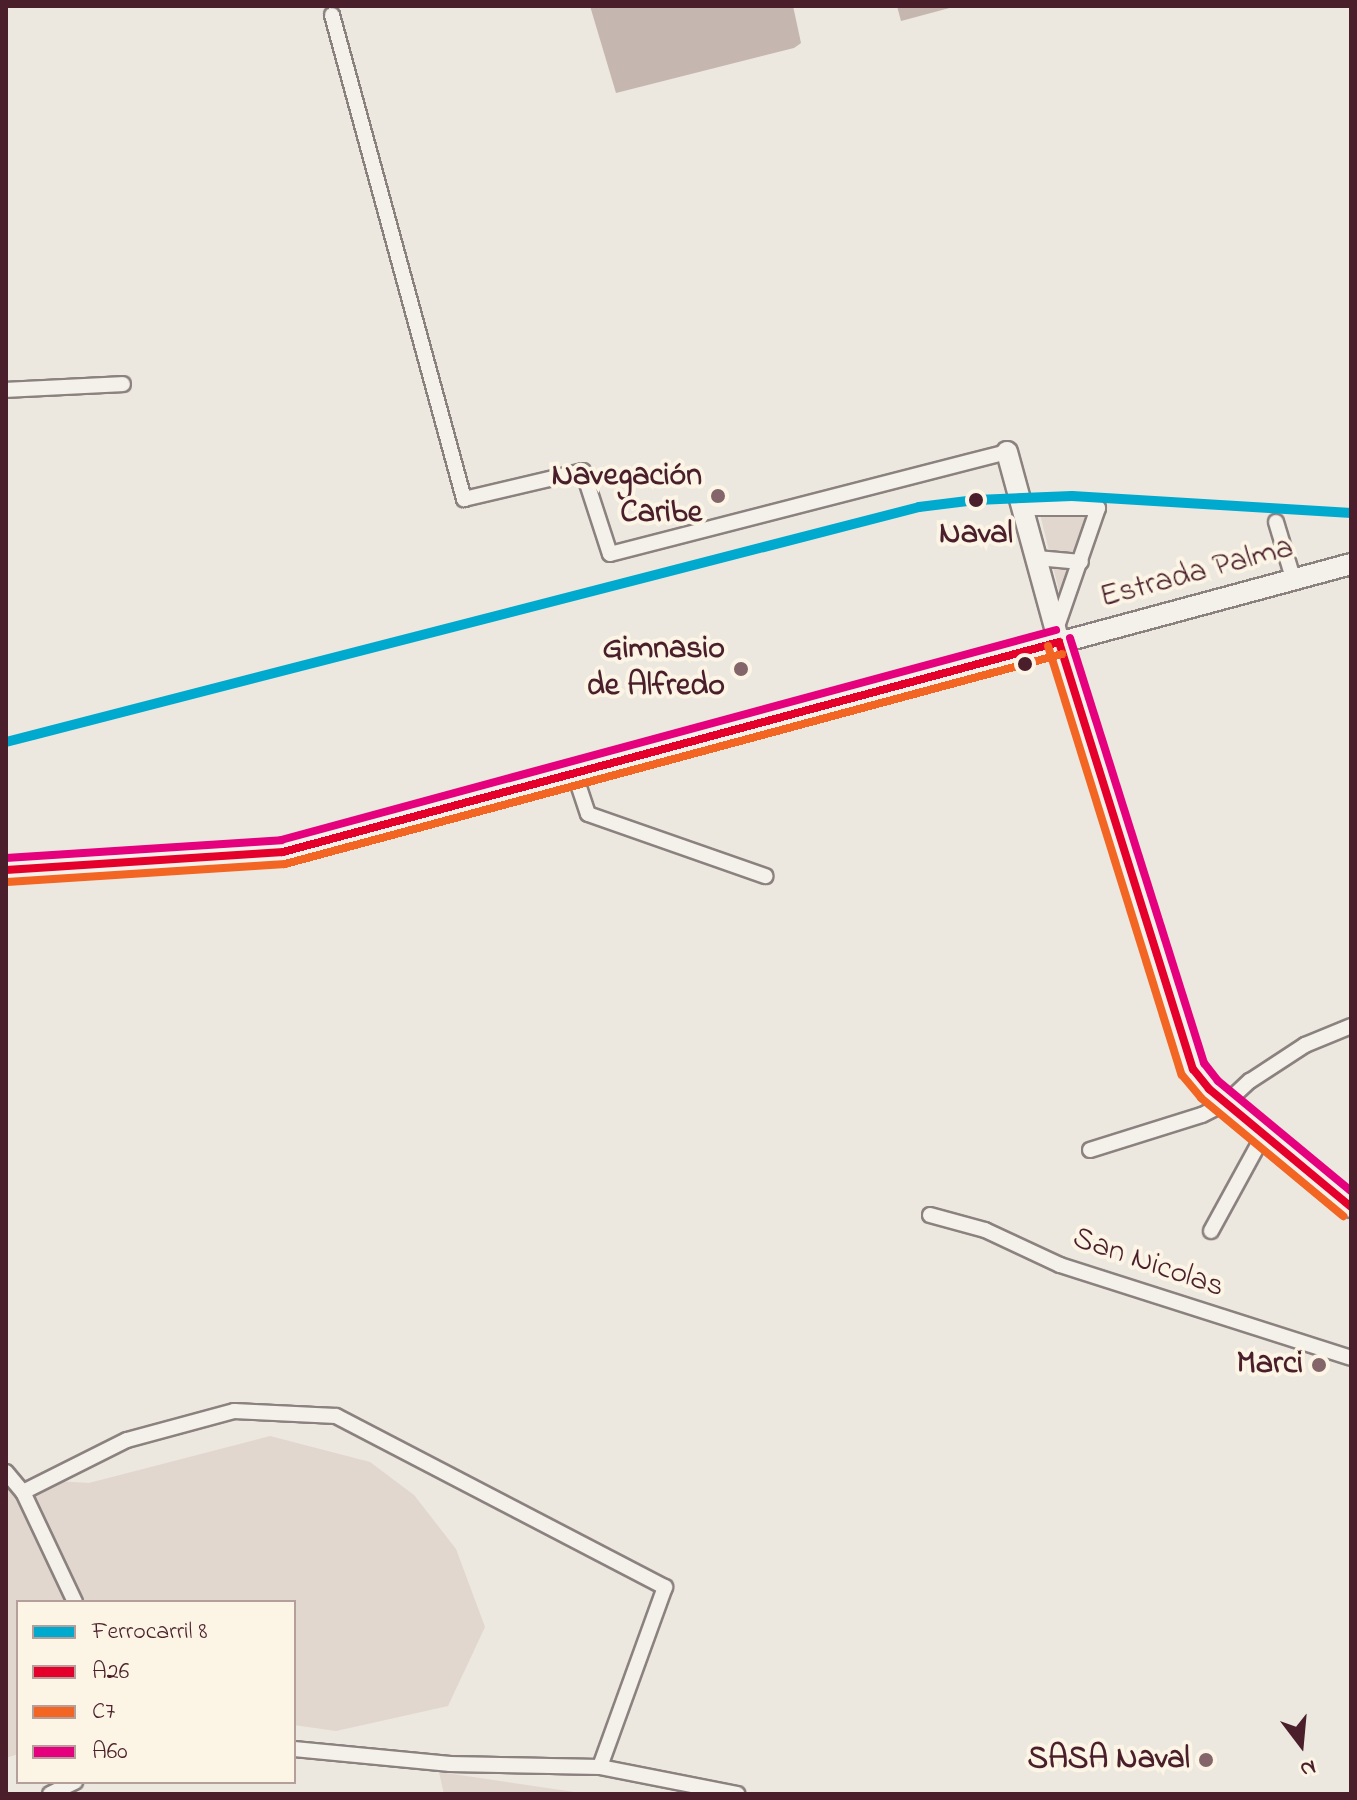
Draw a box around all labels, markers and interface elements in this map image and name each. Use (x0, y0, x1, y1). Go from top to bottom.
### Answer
place label: Navegación Caribe (551, 459, 702, 534)
marker: Navegación Caribe (709, 487, 727, 505)
marker: Naval (964, 488, 988, 512)
place label: Naval (939, 516, 1013, 554)
street label: Estrada Palma (1096, 530, 1298, 618)
place label: Gimnasio de Alfredo (587, 632, 725, 707)
unlabelled marker (1017, 656, 1033, 672)
marker: Gimnasio de Alfredo (732, 660, 750, 678)
street label: San Nicolas (1067, 1220, 1229, 1308)
place label: Marci (1236, 1346, 1303, 1384)
marker: Marci (1310, 1356, 1328, 1374)
legend (16, 1600, 296, 1784)
text: Ferrocarril 8 (92, 1615, 208, 1650)
text: A26 (92, 1655, 129, 1690)
text: C7 (92, 1695, 115, 1730)
north arrow (1261, 1704, 1341, 1784)
text: A60 (92, 1735, 128, 1770)
place label: SASA Naval (1028, 1741, 1190, 1779)
text: N (1296, 1750, 1319, 1784)
marker: SASA Naval (1197, 1751, 1215, 1769)

